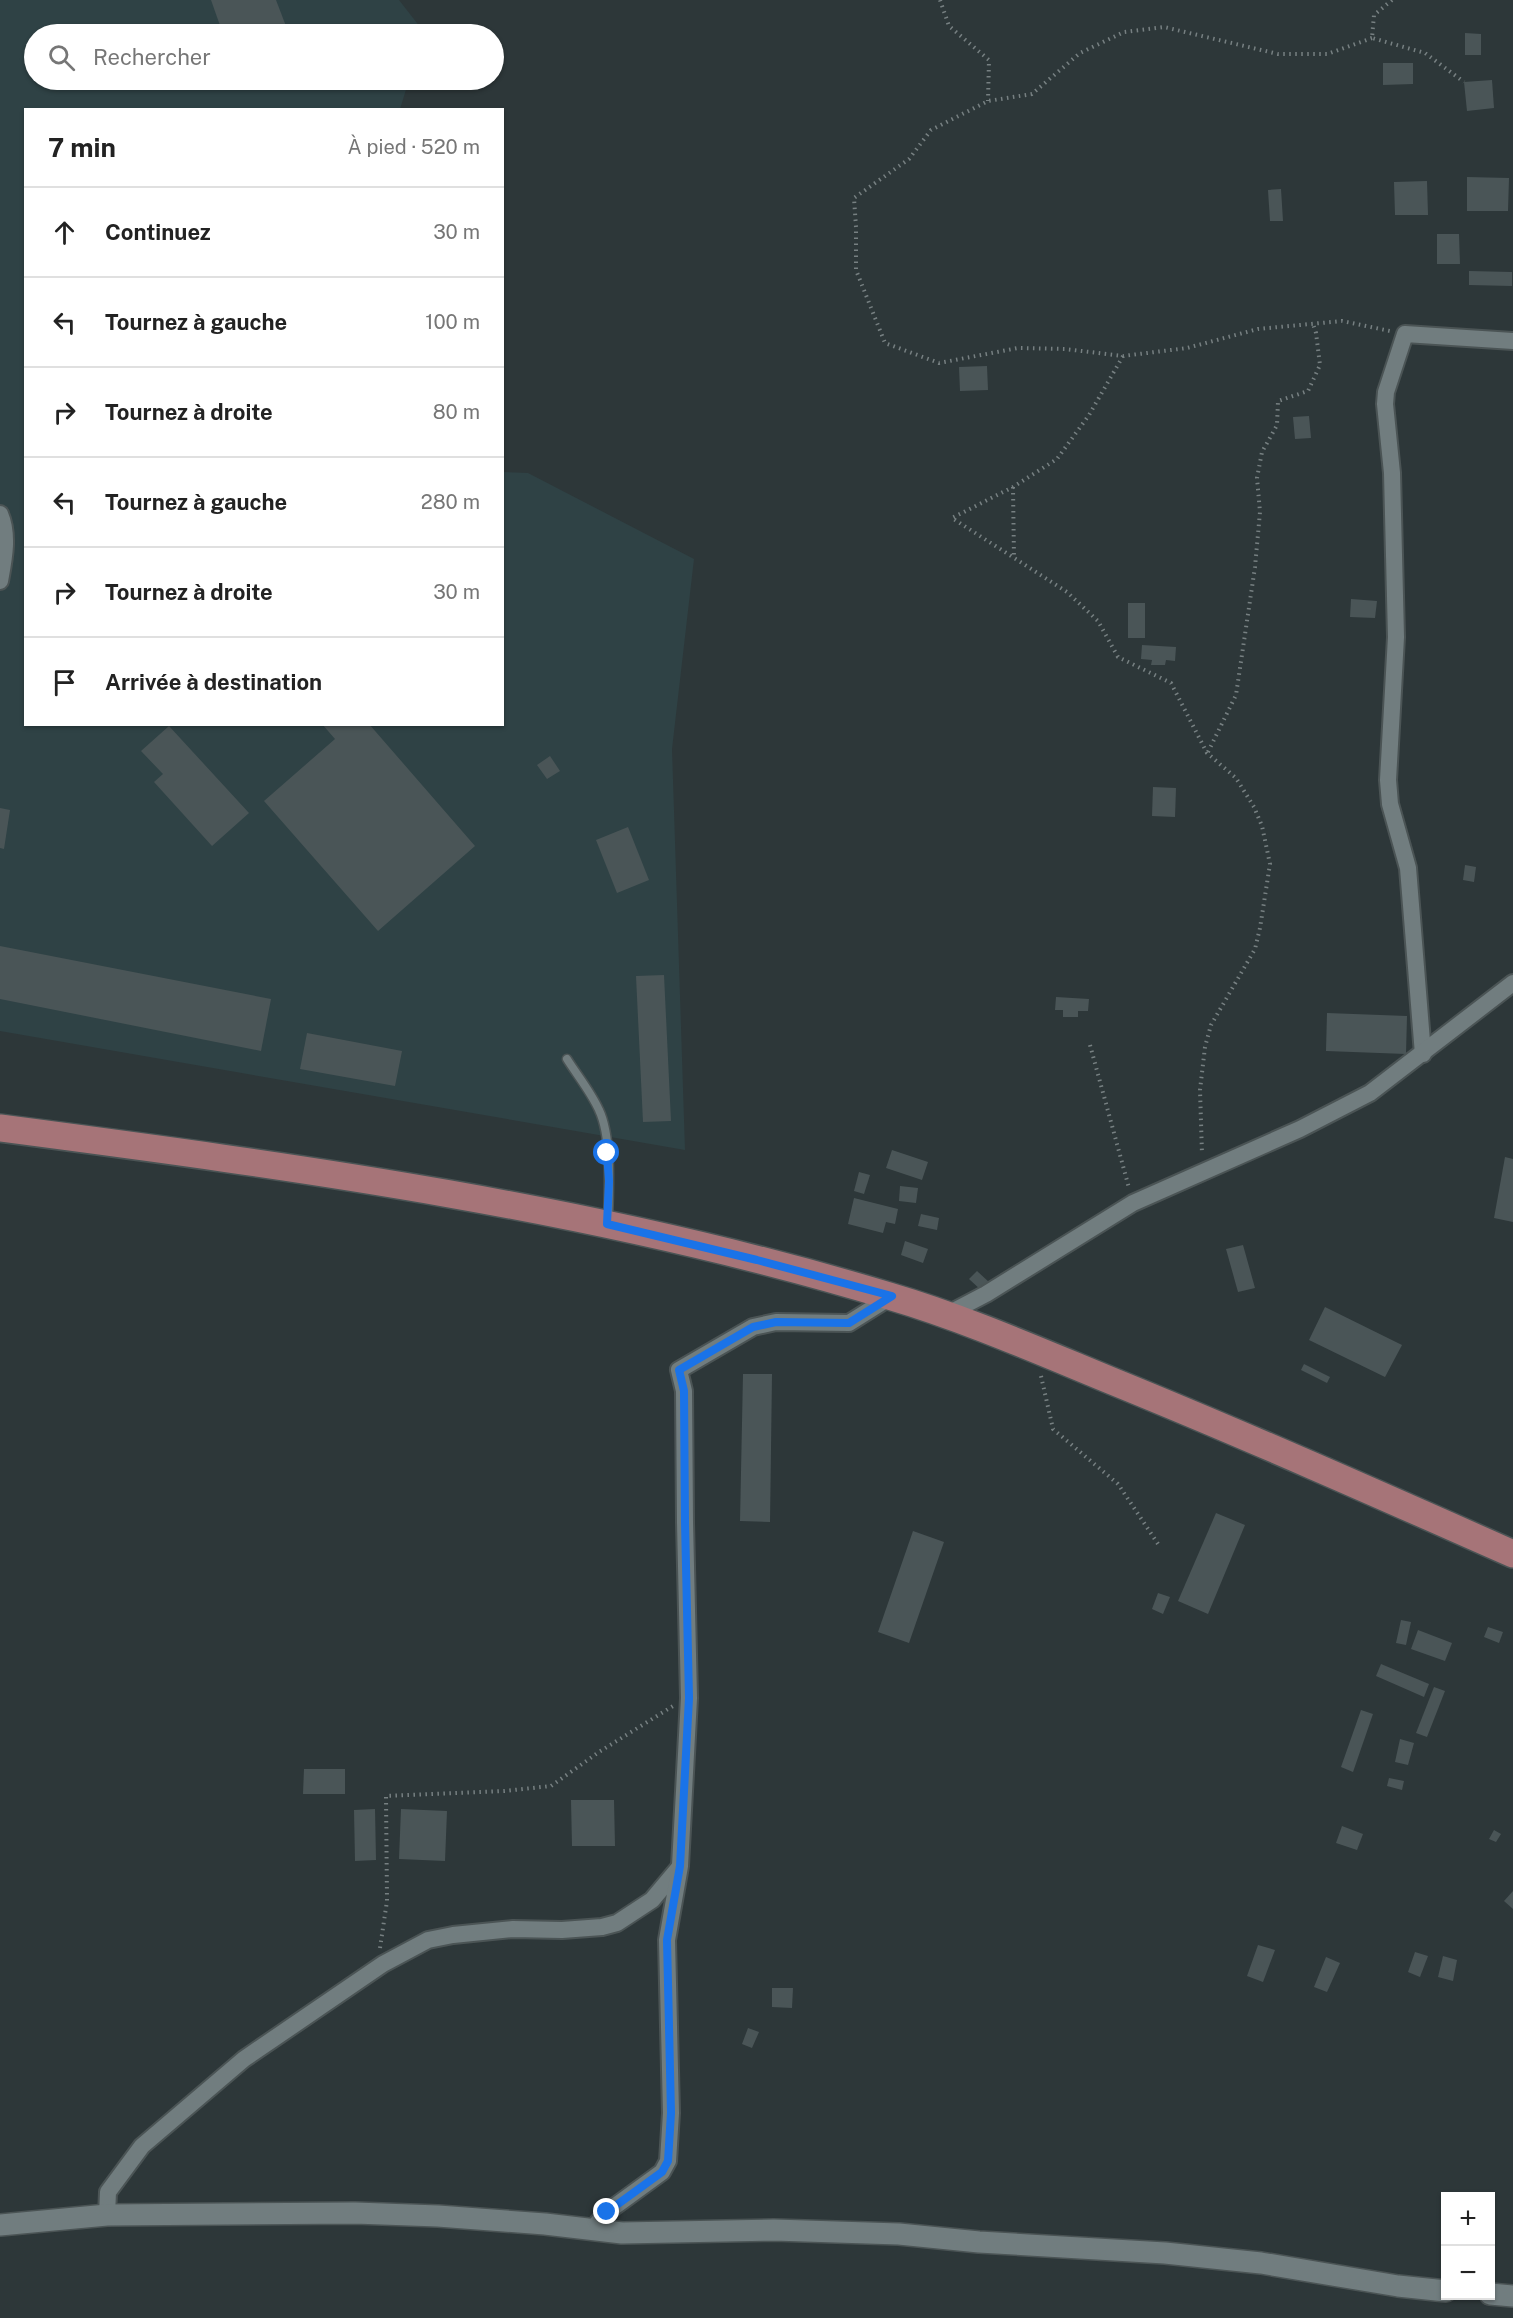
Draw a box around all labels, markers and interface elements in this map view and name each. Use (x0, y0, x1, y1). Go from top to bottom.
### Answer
search box (24, 24, 504, 90)
icon: search (45, 41, 78, 74)
text: Rechercher (93, 44, 211, 70)
text: 7 min (48, 132, 116, 163)
text: À pied · 520 m (348, 135, 480, 159)
icon: ahead (48, 216, 81, 249)
text: Continuez (105, 219, 211, 245)
text: 30 m (433, 220, 480, 244)
icon: left (48, 306, 81, 339)
text: Tournez à gauche (105, 309, 287, 335)
text: 100 m (425, 310, 480, 334)
icon: right (48, 396, 81, 429)
text: Tournez à droite (105, 399, 273, 425)
text: 80 m (433, 400, 480, 424)
icon: left (48, 486, 81, 519)
text: Tournez à gauche (105, 489, 287, 515)
text: 280 m (421, 490, 480, 514)
icon: right (48, 576, 81, 609)
text: Tournez à droite (105, 579, 273, 605)
text: 30 m (433, 580, 480, 604)
icon: arrive (48, 666, 81, 699)
text: Arrivée à destination (105, 669, 322, 695)
route start (593, 1139, 619, 1165)
map controls (1441, 2192, 1495, 2300)
button: + (1441, 2192, 1495, 2246)
route end (593, 2198, 619, 2224)
button: − (1441, 2246, 1495, 2300)

